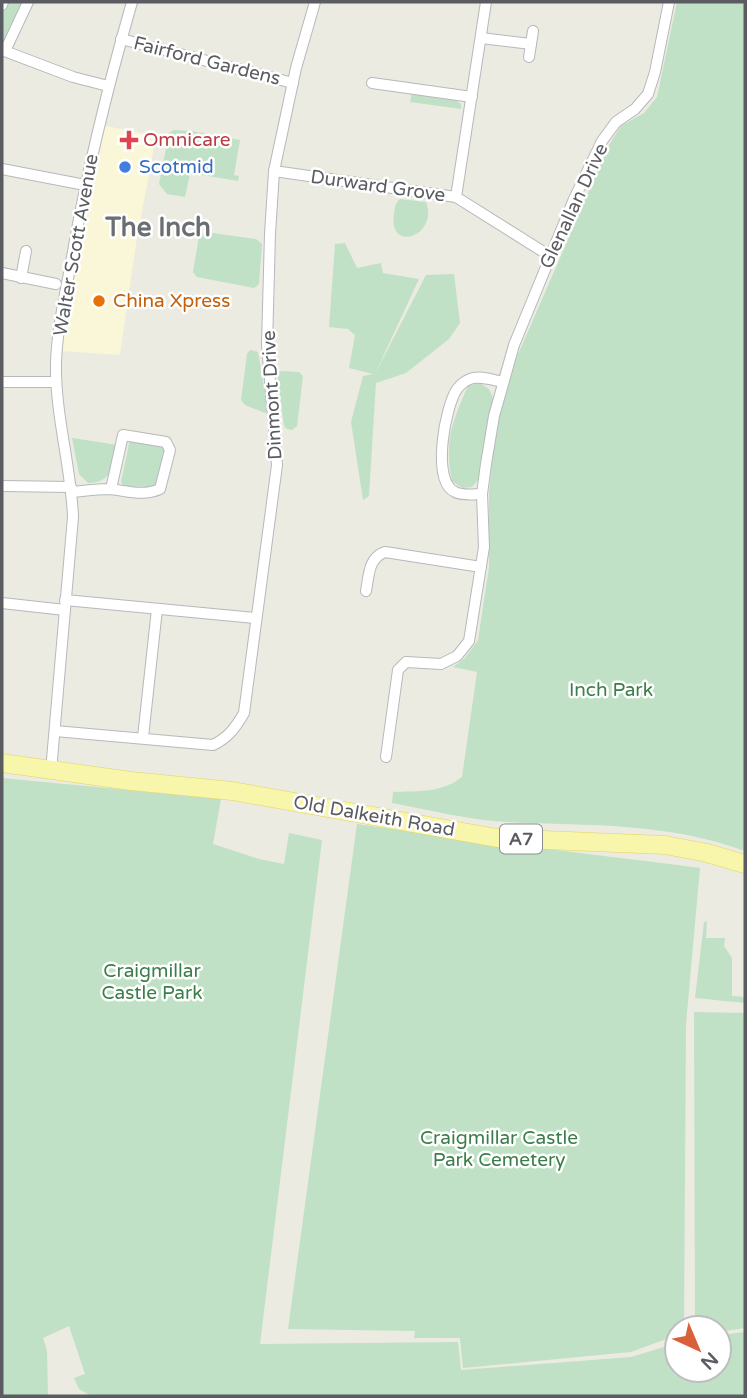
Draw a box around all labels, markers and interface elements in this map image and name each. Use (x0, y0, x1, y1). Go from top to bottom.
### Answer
street label: Fairford Gardens (131, 32, 283, 90)
place label: Omnicare (143, 129, 231, 151)
marker: Omnicare (121, 132, 137, 148)
street label: Glenallan Drive (535, 140, 613, 272)
street label: Walter Scott Avenue (49, 152, 103, 338)
place label: Scotmid (139, 156, 214, 178)
marker: Scotmid (117, 159, 133, 175)
street label: Durward Grove (309, 166, 447, 206)
district label: The Inch (104, 212, 211, 243)
place label: China Xpress (113, 290, 230, 312)
marker: China Xpress (91, 293, 107, 309)
street label: Dinmont Drive (258, 330, 286, 460)
park label: Inch Park (569, 679, 653, 701)
street label: Old Dalkeith Road (292, 791, 456, 841)
road number: A7 (500, 824, 542, 854)
park label: Craigmillar Castle Park (101, 960, 203, 1004)
park label: Craigmillar Castle Park Cemetery (420, 1127, 578, 1171)
north arrow (663, 1314, 733, 1384)
text: N (696, 1347, 722, 1374)

